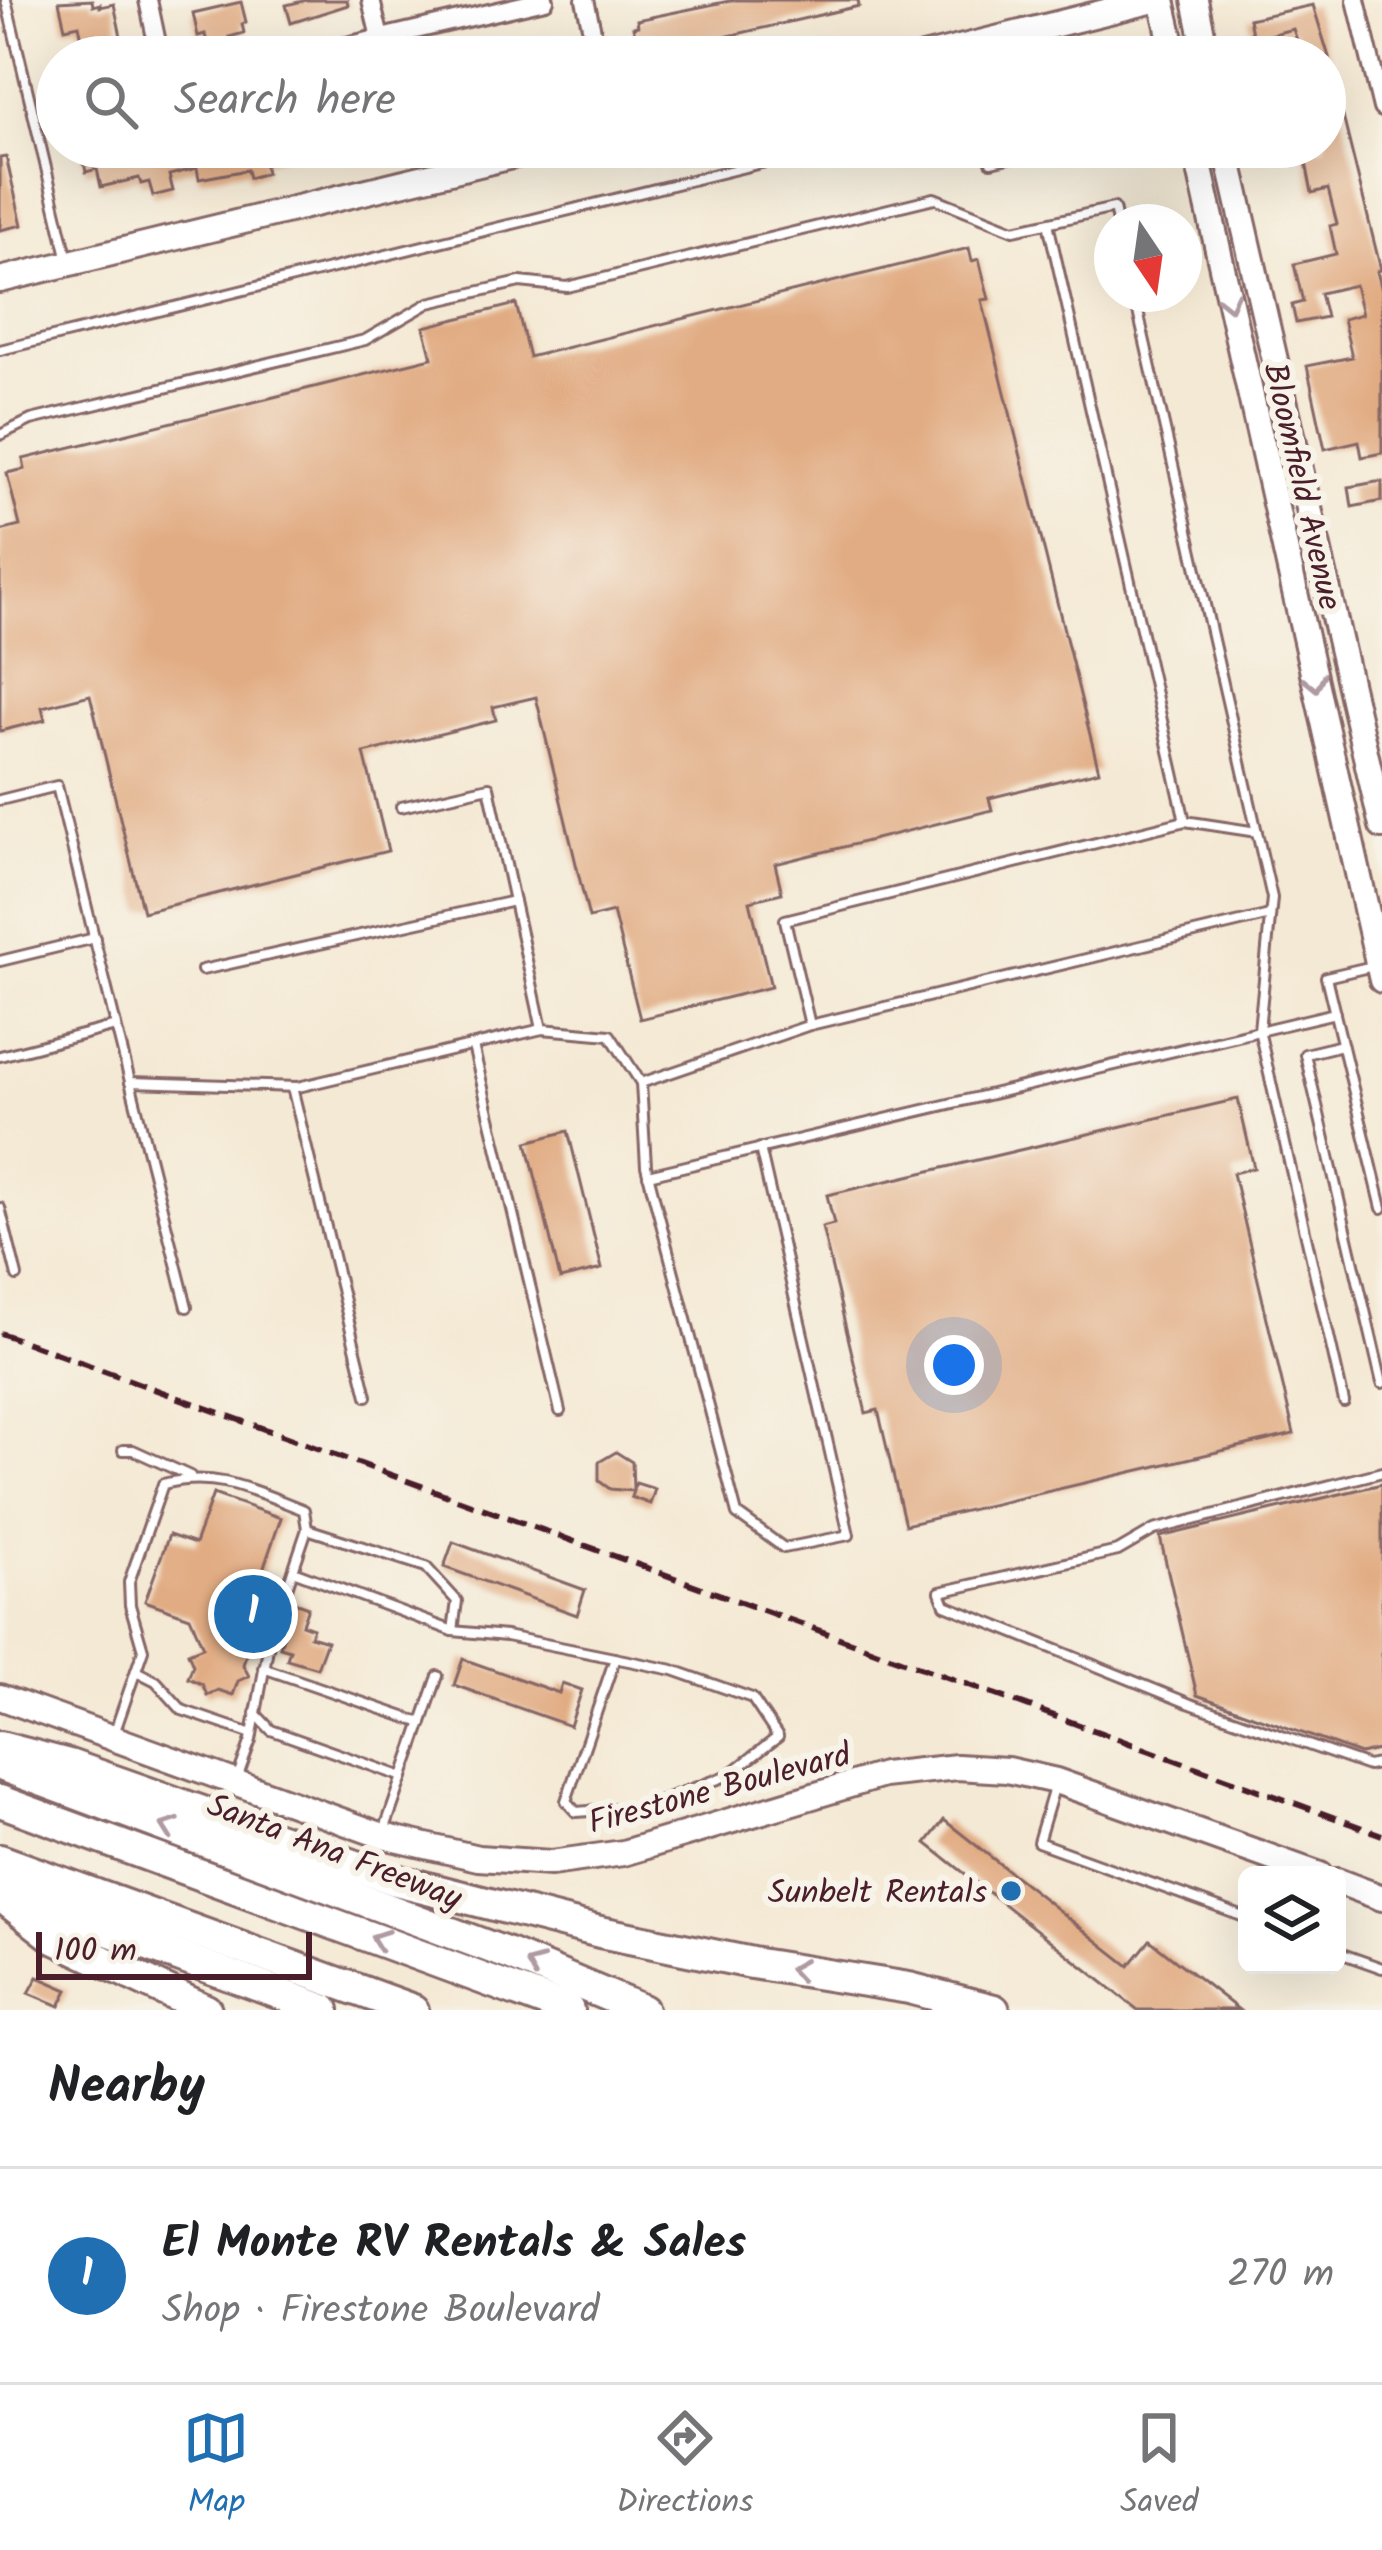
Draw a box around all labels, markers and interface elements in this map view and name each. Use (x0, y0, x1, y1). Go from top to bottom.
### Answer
search box (36, 36, 1346, 168)
text: Search here (174, 66, 396, 138)
icon: search (78, 69, 144, 135)
north arrow (1094, 204, 1202, 312)
one-way arrow (1216, 292, 1241, 312)
street label: Bloomfield Avenue (1246, 358, 1355, 616)
one-way arrow (1301, 672, 1326, 692)
your location (924, 1335, 984, 1395)
pin: 1 (214, 1569, 292, 1659)
street label: Firestone Boulevard (583, 1729, 859, 1851)
street label: Santa Ana Freeway (198, 1780, 470, 1926)
one-way arrow (160, 1816, 181, 1841)
map controls (1238, 1866, 1346, 1974)
button: layers (1238, 1866, 1346, 1974)
place label: Sunbelt Rentals (768, 1868, 987, 1921)
marker: Sunbelt Rentals (998, 1878, 1024, 1904)
scale bar (36, 1926, 312, 1979)
text: 100 m (54, 1926, 137, 1979)
one-way arrow (370, 1929, 391, 1954)
one-way arrow (525, 1955, 546, 1979)
one-way arrow (787, 1958, 807, 1984)
text: Nearby (48, 2048, 205, 2129)
text: El Monte RV Rentals & Sales (162, 2209, 746, 2281)
text: 1 (81, 2245, 93, 2307)
text: 270 m (1227, 2245, 1334, 2307)
text: Shop · Firestone Boulevard (162, 2281, 599, 2343)
tab: Map (183, 2405, 249, 2530)
tab: Directions (616, 2405, 753, 2530)
tab: Saved (1120, 2405, 1199, 2530)

